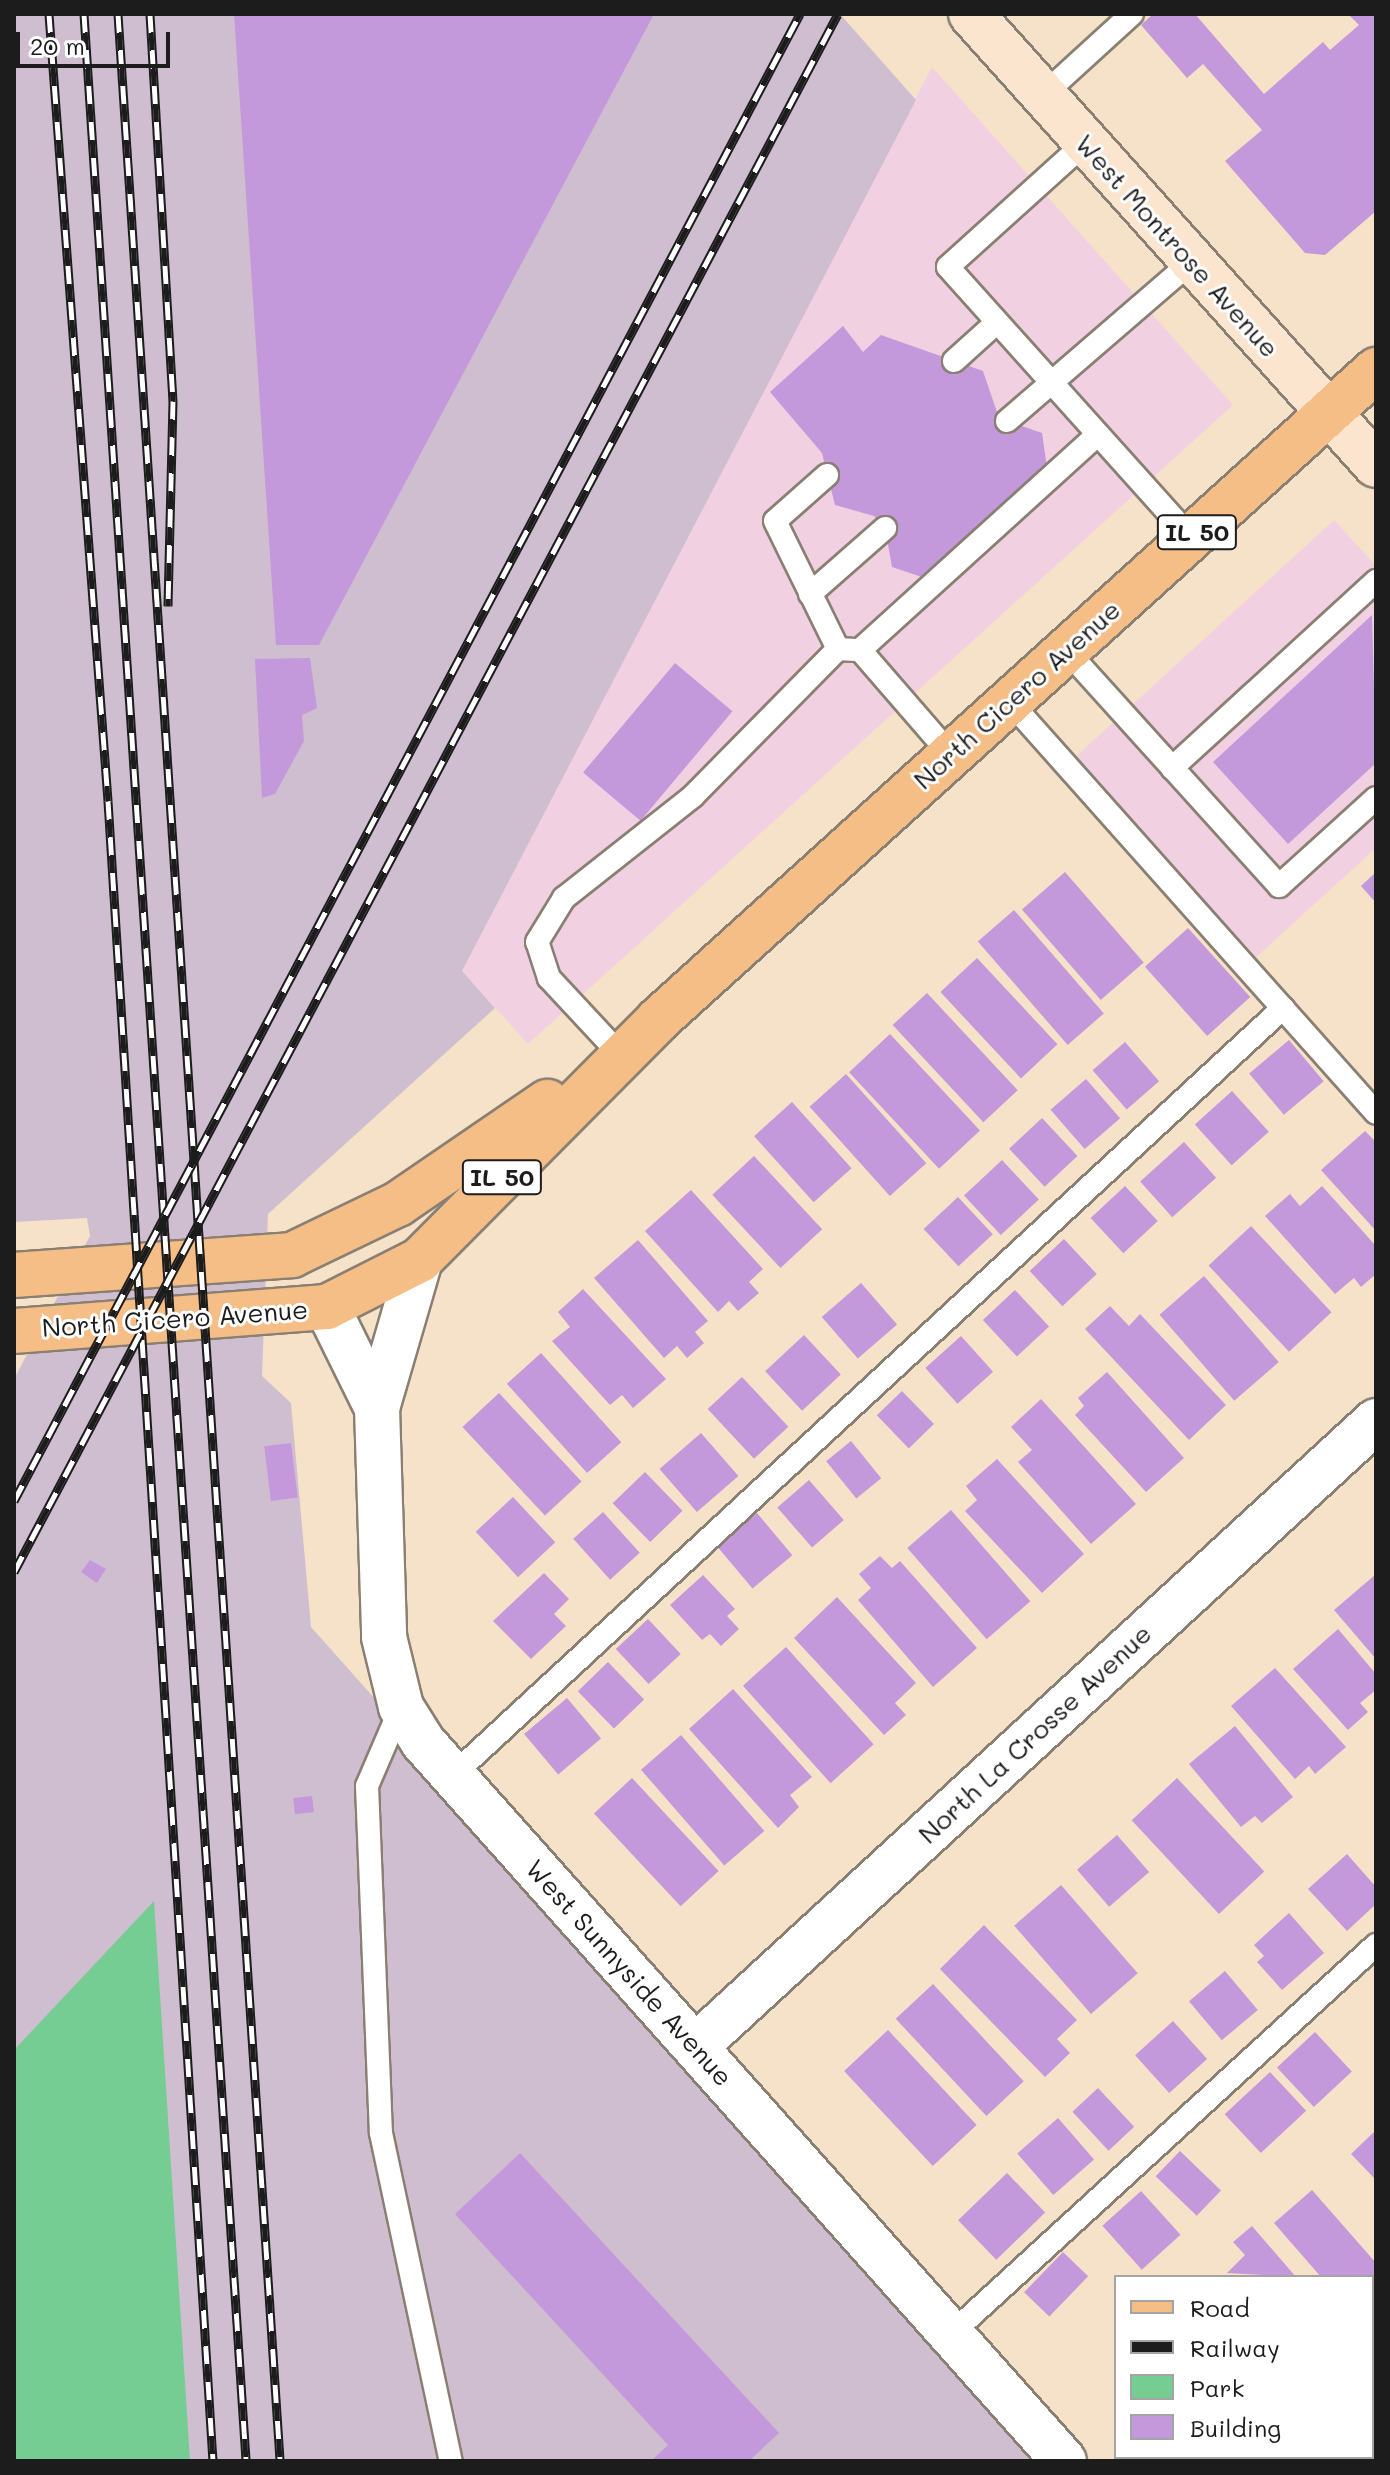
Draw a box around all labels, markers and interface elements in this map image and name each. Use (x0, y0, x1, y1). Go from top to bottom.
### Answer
scale bar (20, 16, 174, 66)
text: 20 m (30, 30, 85, 61)
street label: West Montrose Avenue (1069, 128, 1285, 364)
road number: IL 50 (1155, 512, 1239, 552)
street label: North Cicero Avenue (907, 594, 1127, 796)
road number: IL 50 (460, 1157, 544, 1197)
street label: North Cicero Avenue (41, 1294, 309, 1344)
street label: North La Crosse Avenue (912, 1618, 1158, 1850)
street label: West Sunnyside Avenue (519, 1853, 739, 2093)
legend (1114, 2275, 1374, 2459)
text: Road (1190, 2292, 1250, 2323)
text: Railway (1190, 2332, 1280, 2363)
text: Park (1190, 2372, 1244, 2403)
text: Building (1190, 2412, 1281, 2443)

